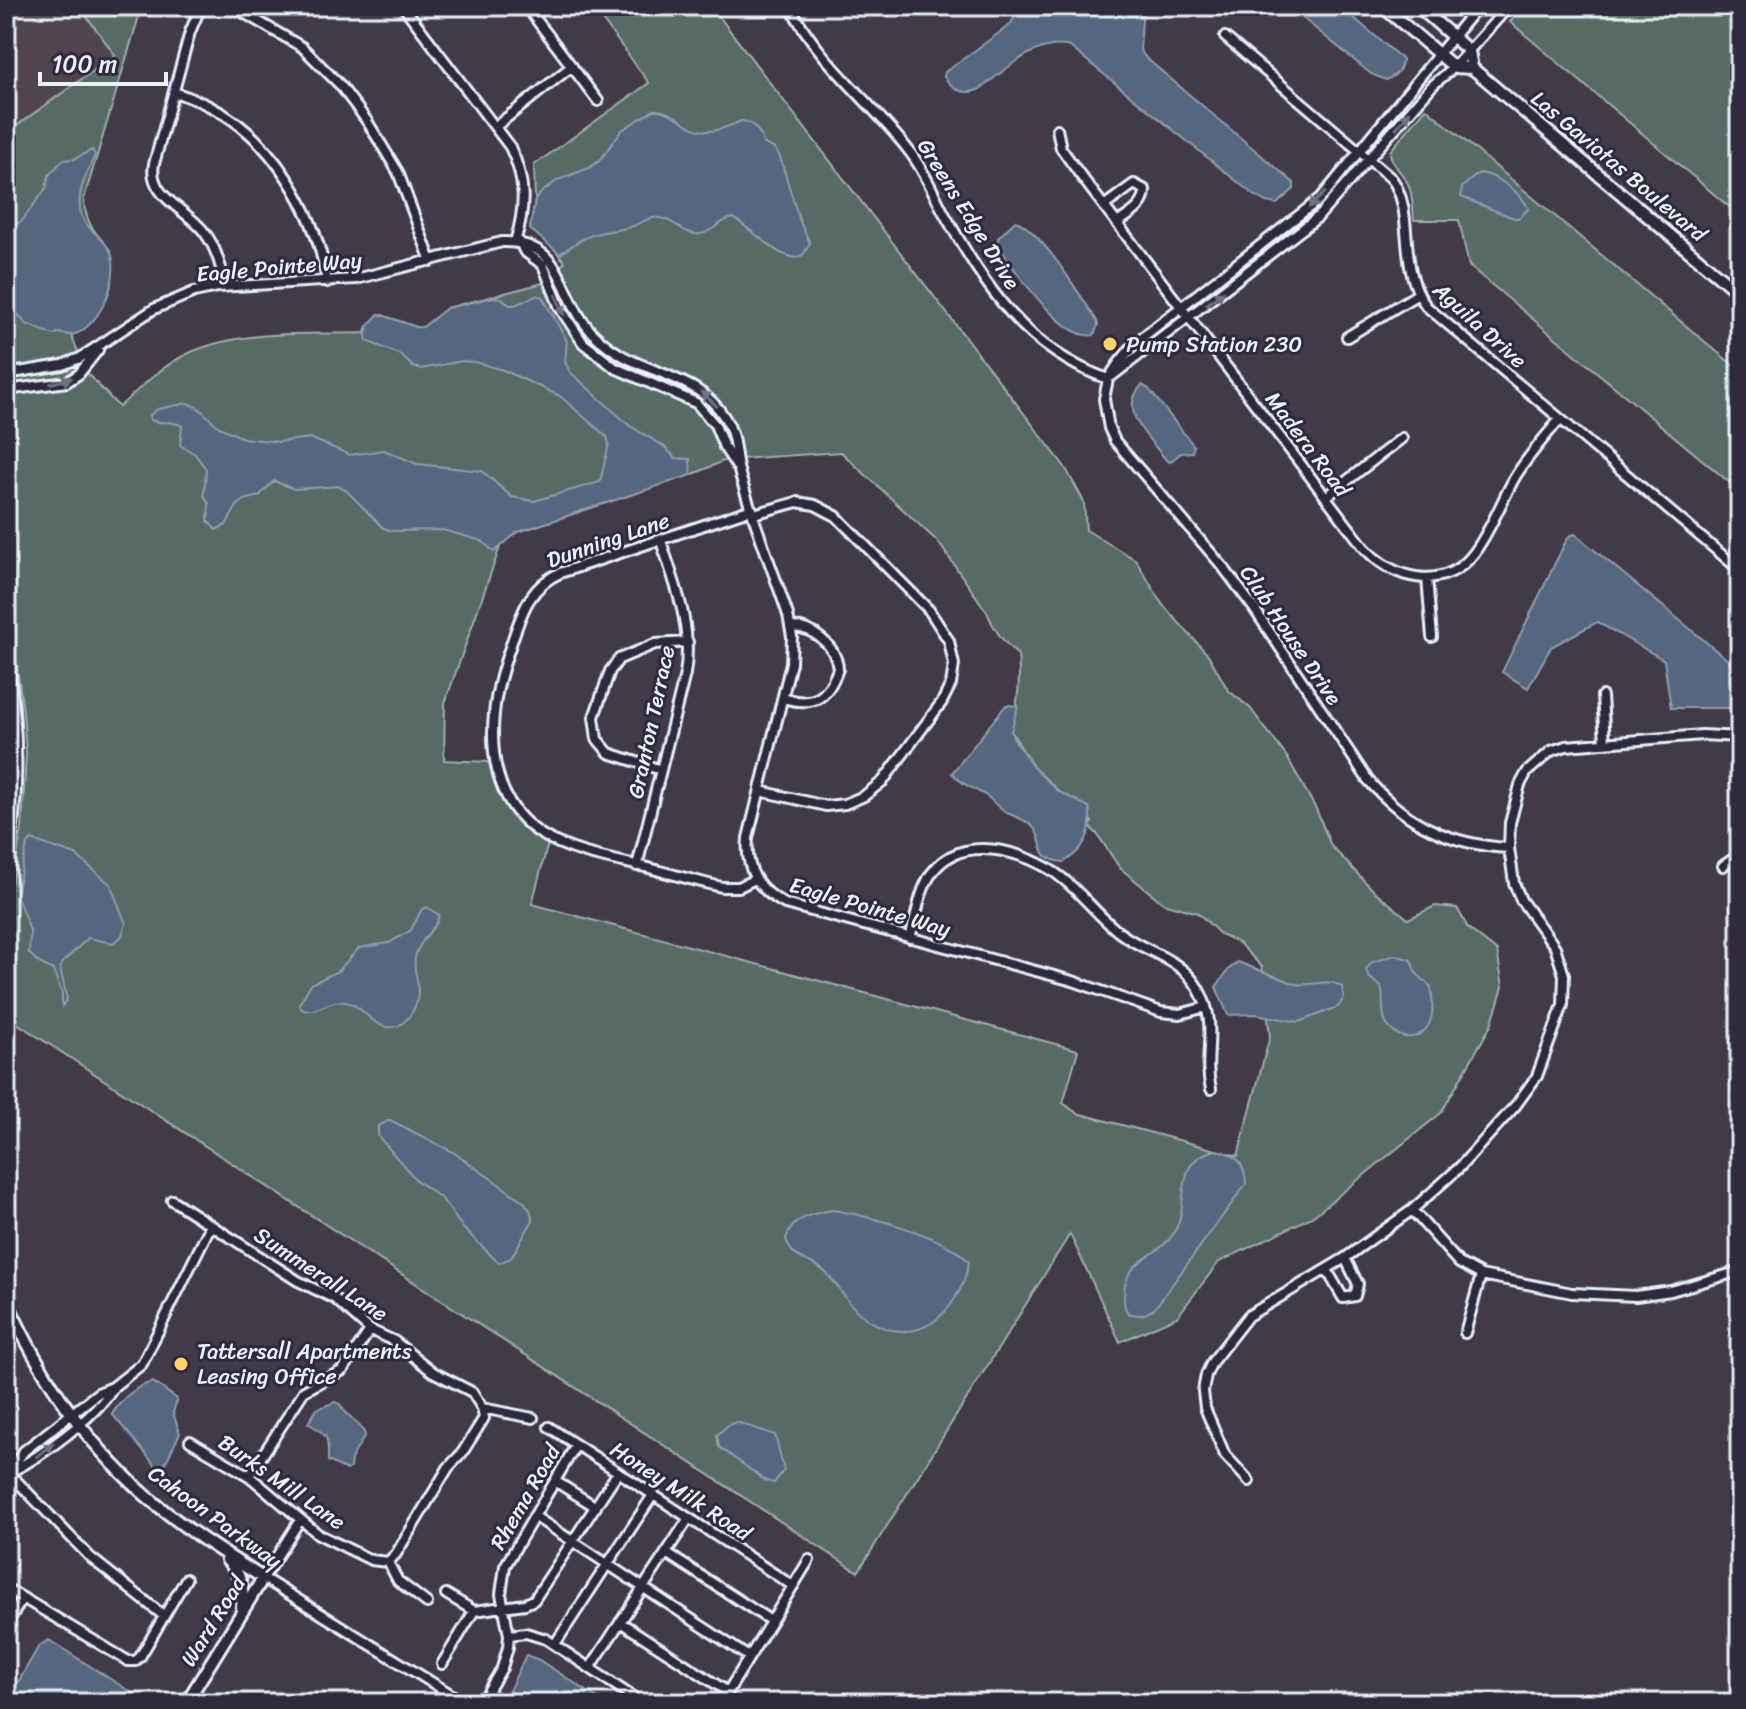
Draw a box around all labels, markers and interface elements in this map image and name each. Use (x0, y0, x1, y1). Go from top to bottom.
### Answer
scale bar (40, 36, 166, 86)
text: 100 m (52, 43, 117, 85)
street label: Las Gaviotas Boulevard (1522, 80, 1717, 253)
one-way arrow (1394, 110, 1411, 130)
street label: Greens Edge Drive (907, 130, 1032, 298)
one-way arrow (1308, 190, 1327, 208)
street label: Eagle Pointe Way (195, 240, 364, 294)
street label: Aguila Drive (1423, 271, 1536, 378)
one-way arrow (1205, 290, 1225, 307)
one-way arrow (554, 294, 567, 317)
place label: Pump Station 230 (1126, 325, 1302, 364)
marker: Pump Station 230 (1101, 335, 1119, 353)
one-way arrow (49, 374, 74, 387)
street label: Madera Road (1255, 382, 1362, 507)
one-way arrow (700, 391, 719, 409)
street label: Dunning Lane (541, 501, 675, 579)
street label: Club House Drive (1229, 557, 1353, 714)
street label: Granton Terrace (616, 642, 686, 802)
street label: Eagle Pointe Way (785, 865, 956, 949)
street label: Summerall Lane (246, 1216, 396, 1332)
place label: Tattersall Apartments Leasing Office (197, 1332, 413, 1396)
marker: Tattersall Apartments Leasing Office (172, 1355, 190, 1373)
street label: Burks Mill Lane (210, 1423, 354, 1541)
street label: Honey Milk Road (602, 1430, 761, 1552)
street label: Rhema Road (479, 1435, 572, 1557)
one-way arrow (35, 1443, 55, 1459)
street label: Cahoon Parkway (139, 1455, 291, 1580)
street label: Ward Road (170, 1566, 257, 1674)

